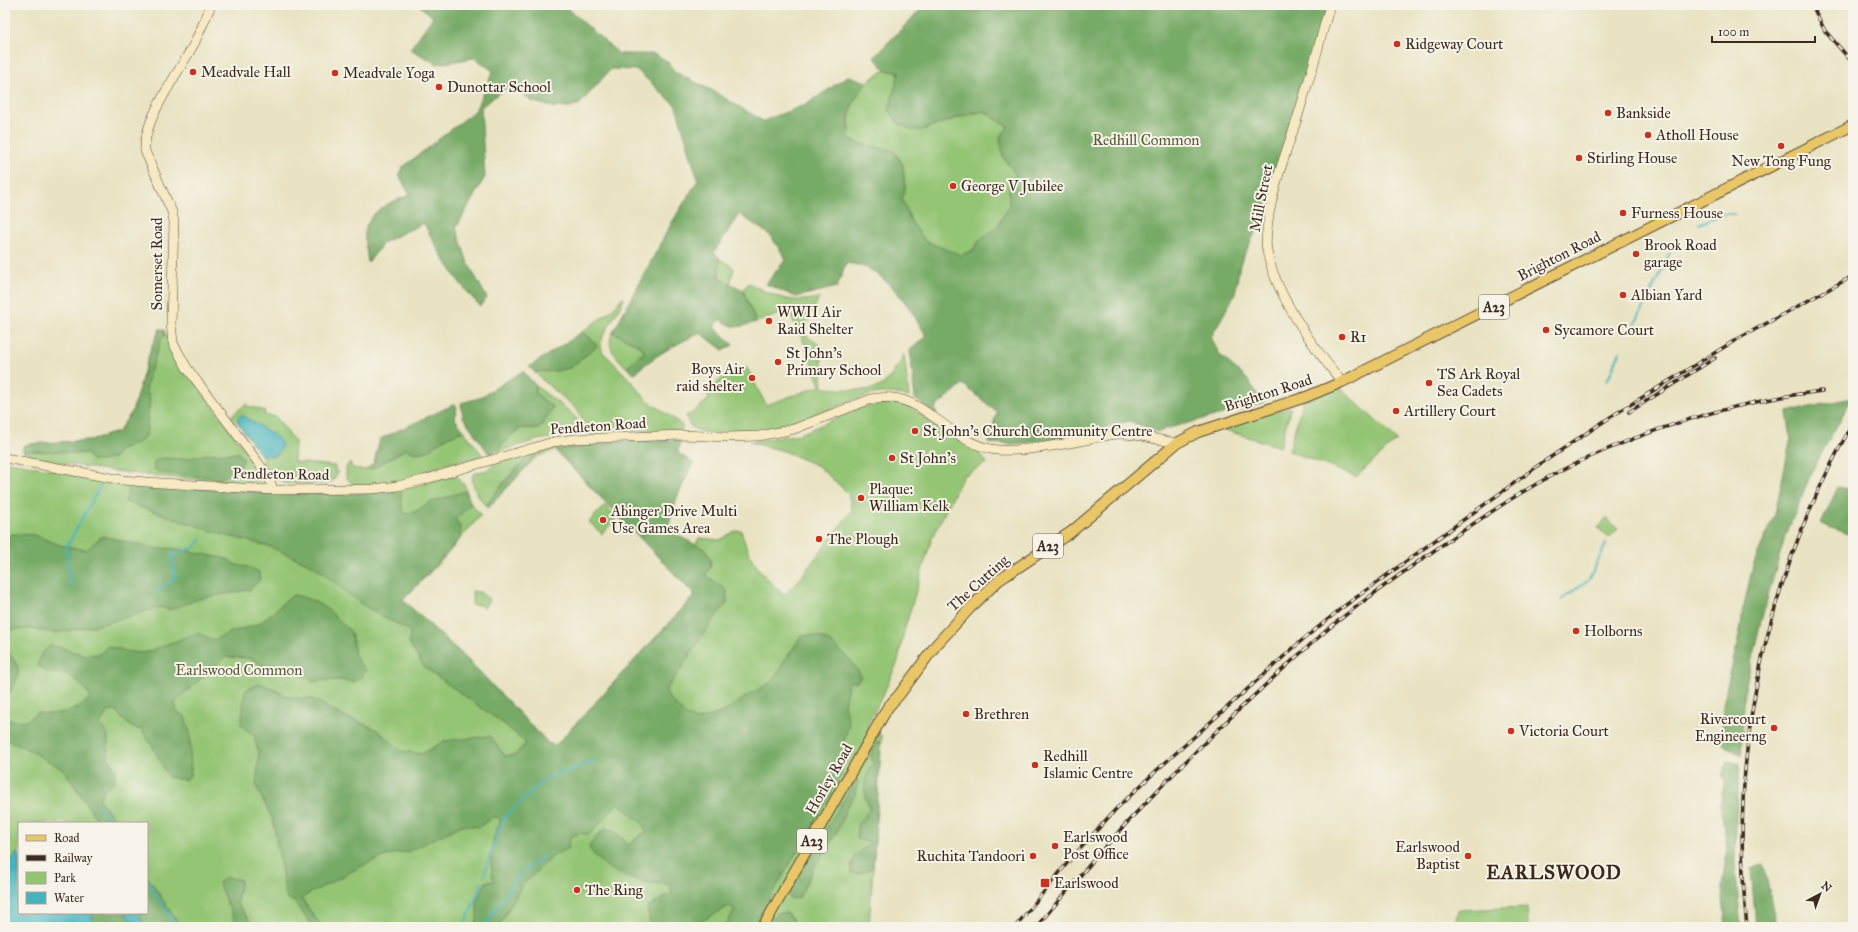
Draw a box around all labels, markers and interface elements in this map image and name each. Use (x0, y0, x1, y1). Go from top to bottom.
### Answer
scale bar (1712, 18, 1815, 44)
text: 100 m (1718, 25, 1749, 39)
place label: Ridgeway Court (1405, 35, 1504, 53)
marker: Ridgeway Court (1392, 39, 1402, 49)
place label: Meadvale Hall (201, 63, 292, 81)
place label: Meadvale Yoga (343, 64, 436, 82)
marker: Meadvale Hall (188, 67, 198, 77)
marker: Meadvale Yoga (330, 68, 340, 78)
place label: Dunottar School (447, 78, 552, 96)
marker: Dunottar School (434, 82, 444, 92)
place label: Bankside (1616, 104, 1671, 122)
marker: Bankside (1603, 108, 1613, 118)
place label: Atholl House (1655, 126, 1739, 144)
marker: Atholl House (1643, 130, 1653, 140)
park label: Redhill Common (1093, 131, 1199, 149)
marker: New Tong Fung (1776, 141, 1786, 151)
place label: Stirling House (1587, 149, 1677, 167)
place label: New Tong Fung (1731, 152, 1832, 170)
marker: Stirling House (1574, 153, 1584, 163)
street label: Mill Street (1246, 162, 1276, 233)
place label: George V Jubilee (961, 177, 1063, 196)
marker: George V Jubilee (948, 181, 958, 191)
place label: Furness House (1631, 204, 1723, 222)
marker: Furness House (1618, 208, 1628, 218)
street label: Somerset Road (148, 217, 166, 310)
street label: Brighton Road (1514, 227, 1604, 285)
place label: Brook Road garage (1644, 236, 1717, 271)
marker: Brook Road garage (1631, 249, 1641, 259)
place label: Albian Yard (1630, 286, 1703, 304)
marker: Albian Yard (1618, 290, 1628, 300)
road number: A23 (1479, 295, 1509, 319)
place label: WWII Air Raid Shelter (777, 303, 853, 338)
marker: WWII Air Raid Shelter (764, 316, 774, 326)
place label: Sycamore Court (1554, 321, 1655, 339)
marker: Sycamore Court (1541, 325, 1551, 335)
place label: R1 (1350, 328, 1367, 346)
marker: R1 (1337, 332, 1347, 342)
place label: St John's Primary School (786, 344, 883, 379)
marker: St John's Primary School (773, 357, 783, 367)
place label: Boys Air raid shelter (676, 360, 744, 395)
place label: TS Ark Royal Sea Cadets (1437, 365, 1521, 400)
street label: Brighton Road (1222, 370, 1315, 416)
marker: Boys Air raid shelter (747, 373, 757, 383)
marker: TS Ark Royal Sea Cadets (1424, 378, 1434, 388)
place label: Artillery Court (1403, 402, 1497, 420)
marker: Artillery Court (1391, 406, 1401, 416)
street label: Pendleton Road (549, 414, 647, 438)
place label: St John's Church Community Centre (923, 422, 1153, 441)
marker: St John's Church Community Centre (910, 426, 920, 436)
place label: St John's (900, 449, 956, 468)
marker: St John's (887, 453, 897, 463)
street label: Pendleton Road (233, 464, 330, 484)
place label: Plaque: William Kelk (869, 480, 950, 515)
marker: Plaque: William Kelk (856, 493, 866, 503)
place label: Abinger Drive Multi Use Games Area (610, 502, 737, 537)
marker: Abinger Drive Multi Use Games Area (598, 515, 608, 525)
place label: The Plough (827, 530, 899, 548)
marker: The Plough (814, 534, 824, 544)
road number: A23 (1033, 534, 1063, 558)
street label: The Cutting (944, 550, 1013, 615)
place label: Holborns (1584, 622, 1643, 640)
marker: Holborns (1571, 626, 1581, 636)
park label: Earlswood Common (176, 661, 302, 679)
place label: Brethren (974, 705, 1029, 723)
marker: Brethren (961, 709, 971, 719)
place label: Rivercourt Engineerng (1695, 710, 1767, 745)
place label: Victoria Court (1518, 722, 1610, 740)
marker: Rivercourt Engineerng (1769, 723, 1779, 733)
marker: Victoria Court (1506, 726, 1516, 736)
street label: Horley Road (802, 740, 857, 817)
place label: Redhill Islamic Centre (1043, 747, 1133, 782)
marker: Redhill Islamic Centre (1030, 760, 1040, 770)
legend (18, 822, 148, 914)
place label: Earlswood Post Office (1063, 828, 1129, 863)
road number: A23 (797, 829, 827, 853)
text: Road (54, 831, 80, 845)
place label: Earlswood Baptist (1395, 838, 1461, 873)
marker: Earlswood Post Office (1050, 841, 1060, 851)
place label: Ruchita Tandoori (917, 847, 1025, 865)
text: Railway (54, 851, 93, 865)
marker: Ruchita Tandoori (1028, 851, 1038, 861)
marker: Earlswood Baptist (1463, 851, 1473, 861)
district label: EARLSWOOD (1486, 861, 1622, 884)
text: Park (54, 871, 76, 885)
place label: Earlswood (1054, 874, 1119, 892)
north arrow (1800, 874, 1840, 914)
marker: Earlswood (1039, 877, 1051, 889)
text: N (1818, 879, 1835, 895)
place label: The Ring (585, 881, 644, 899)
marker: The Ring (572, 885, 582, 895)
text: Water (54, 891, 84, 905)

